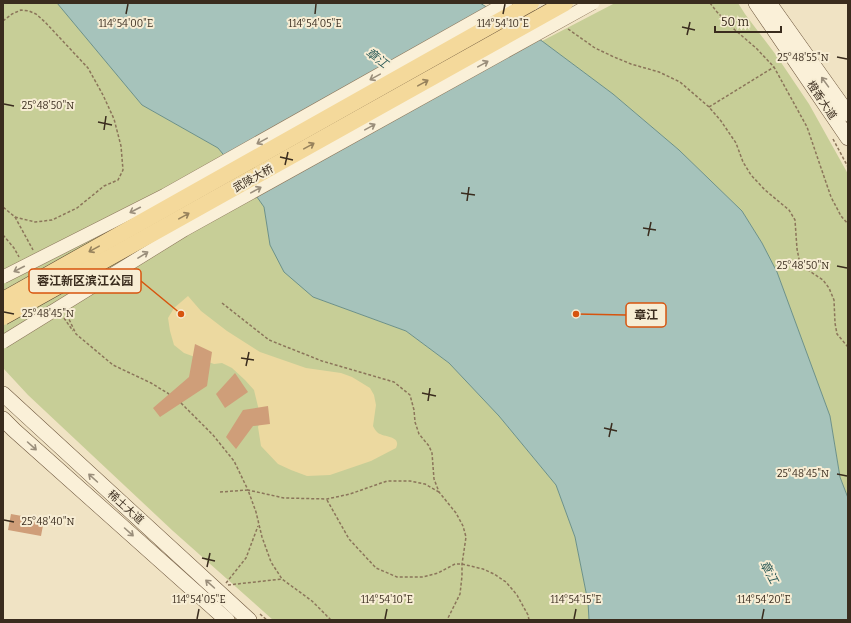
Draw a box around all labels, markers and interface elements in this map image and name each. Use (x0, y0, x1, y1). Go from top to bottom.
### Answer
scale bar (715, 8, 781, 34)
text: 50 m (721, 15, 750, 29)
text: 114°54'00"E (99, 18, 153, 30)
text: 114°54'05"E (288, 18, 342, 30)
text: 114°54'10"E (477, 18, 529, 30)
water label: 章江 (363, 45, 392, 72)
text: 25°48'55"N (777, 52, 829, 64)
one-way arrow (477, 59, 489, 67)
one-way arrow (369, 74, 381, 81)
one-way arrow (821, 77, 829, 88)
one-way arrow (417, 78, 429, 86)
street label: 橙香大道 (804, 78, 839, 122)
text: 25°48'50"N (22, 100, 74, 112)
one-way arrow (363, 122, 375, 130)
one-way arrow (256, 137, 268, 145)
one-way arrow (303, 142, 315, 149)
street label: 武陵大桥 (231, 162, 276, 195)
one-way arrow (250, 186, 262, 193)
one-way arrow (130, 207, 142, 214)
one-way arrow (177, 212, 189, 220)
one-way arrow (88, 245, 100, 253)
one-way arrow (137, 251, 148, 259)
text: 25°48'50"N (777, 260, 829, 272)
one-way arrow (14, 266, 26, 273)
callout: 蓉江新区滨江公园 (29, 269, 141, 293)
text: 蓉江新区滨江公园 (37, 274, 133, 288)
callout: 章江 (626, 303, 666, 327)
text: 25°48'45"N (22, 308, 74, 320)
text: 章江 (634, 308, 658, 322)
one-way arrow (26, 441, 37, 450)
text: 25°48'45"N (777, 468, 829, 480)
one-way arrow (88, 473, 98, 482)
street label: 稀土大道 (105, 488, 146, 527)
text: 25°48'40"N (22, 516, 75, 528)
one-way arrow (123, 528, 134, 537)
water label: 章江 (757, 558, 782, 588)
one-way arrow (205, 580, 215, 589)
text: 114°54'05"E (172, 594, 226, 606)
text: 114°54'10"E (361, 594, 413, 606)
text: 114°54'15"E (551, 594, 601, 606)
text: 114°54'20"E (737, 594, 791, 606)

